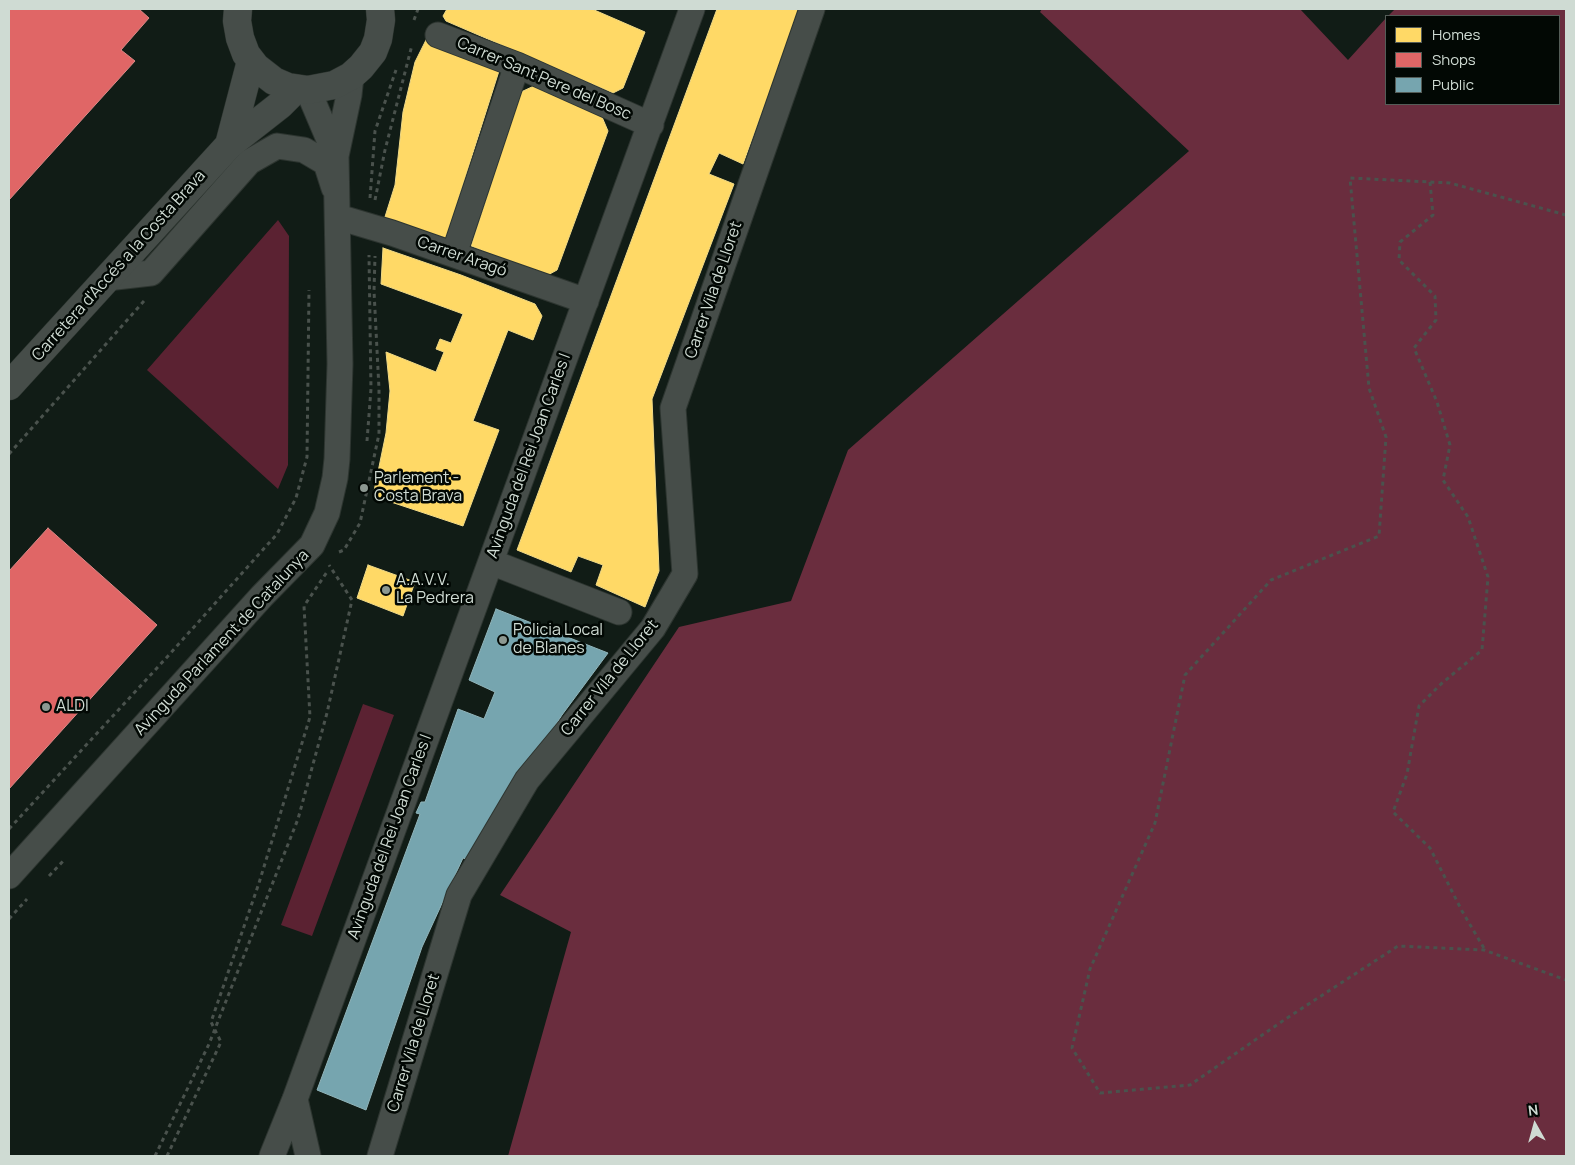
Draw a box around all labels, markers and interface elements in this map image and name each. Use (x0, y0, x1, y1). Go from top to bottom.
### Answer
legend (1385, 15, 1560, 105)
text: Homes (1432, 24, 1480, 45)
street label: Carrer Sant Pere del Bosc (454, 34, 634, 124)
text: Shops (1432, 49, 1476, 70)
text: Public (1432, 74, 1474, 95)
street label: Carretera d'Accés a la Costa Brava (28, 167, 210, 365)
street label: Carrer Vila de Lloret (682, 219, 746, 361)
street label: Carrer Aragó (415, 233, 509, 281)
street label: Avinguda del Rei Joan Carles I (483, 351, 575, 561)
place label: Parlement - Costa Brava (374, 469, 462, 507)
marker: Parlement - Costa Brava (358, 482, 370, 494)
street label: Avinguda Parlament de Catalunya (131, 546, 313, 740)
place label: A.A.V.V. La Pedrera (396, 571, 474, 609)
marker: A.A.V.V. La Pedrera (380, 584, 392, 596)
street label: Carrer Vila de Lloret (557, 616, 663, 740)
place label: Policia Local de Blanes (513, 621, 603, 659)
marker: Policia Local de Blanes (497, 634, 509, 646)
place label: ALDI (56, 697, 89, 717)
marker: ALDI (40, 701, 52, 713)
street label: Avinguda del Rei Joan Carles I (344, 732, 436, 942)
street label: Carrer Vila de Lloret (384, 971, 444, 1115)
north arrow (1510, 1100, 1560, 1150)
text: N (1527, 1100, 1539, 1120)

